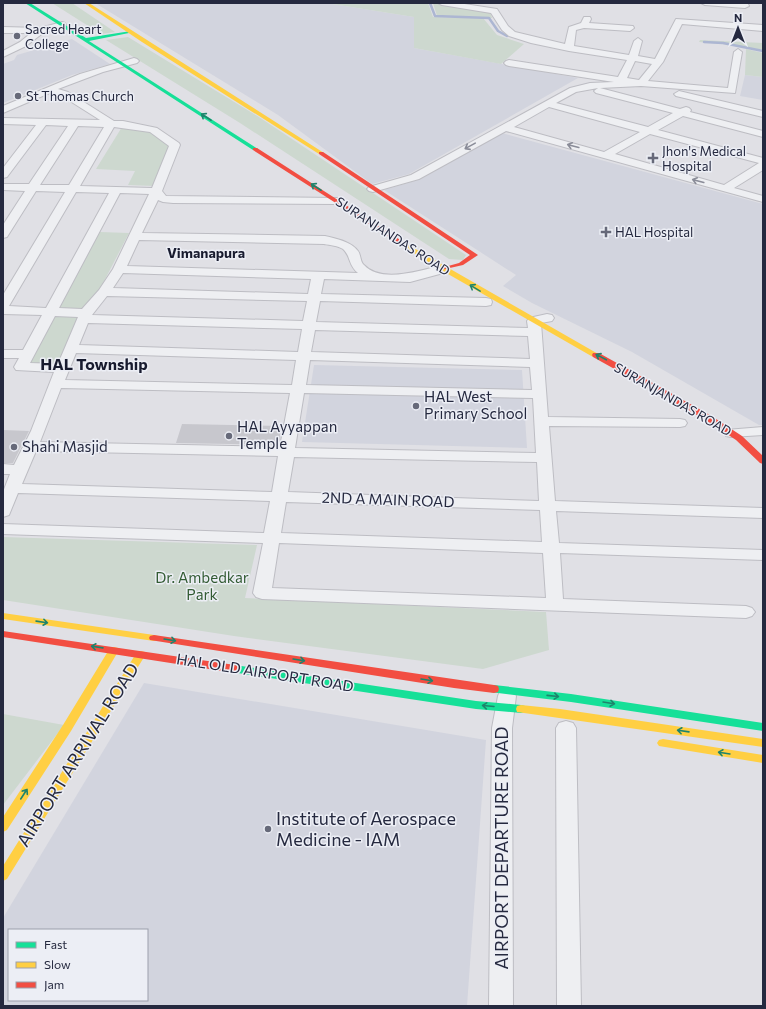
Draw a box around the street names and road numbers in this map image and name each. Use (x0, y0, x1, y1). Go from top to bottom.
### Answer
street label: SURANJANDAS ROAD (333, 193, 453, 279)
street label: SURANJANDAS ROAD (612, 359, 734, 439)
street label: 2ND A MAIN ROAD (321, 488, 455, 510)
street label: HAL OLD AIRPORT ROAD (175, 649, 355, 695)
street label: AIRPORT ARRIVAL ROAD (11, 658, 143, 850)
street label: AIRPORT DEPARTURE ROAD (490, 726, 512, 970)

